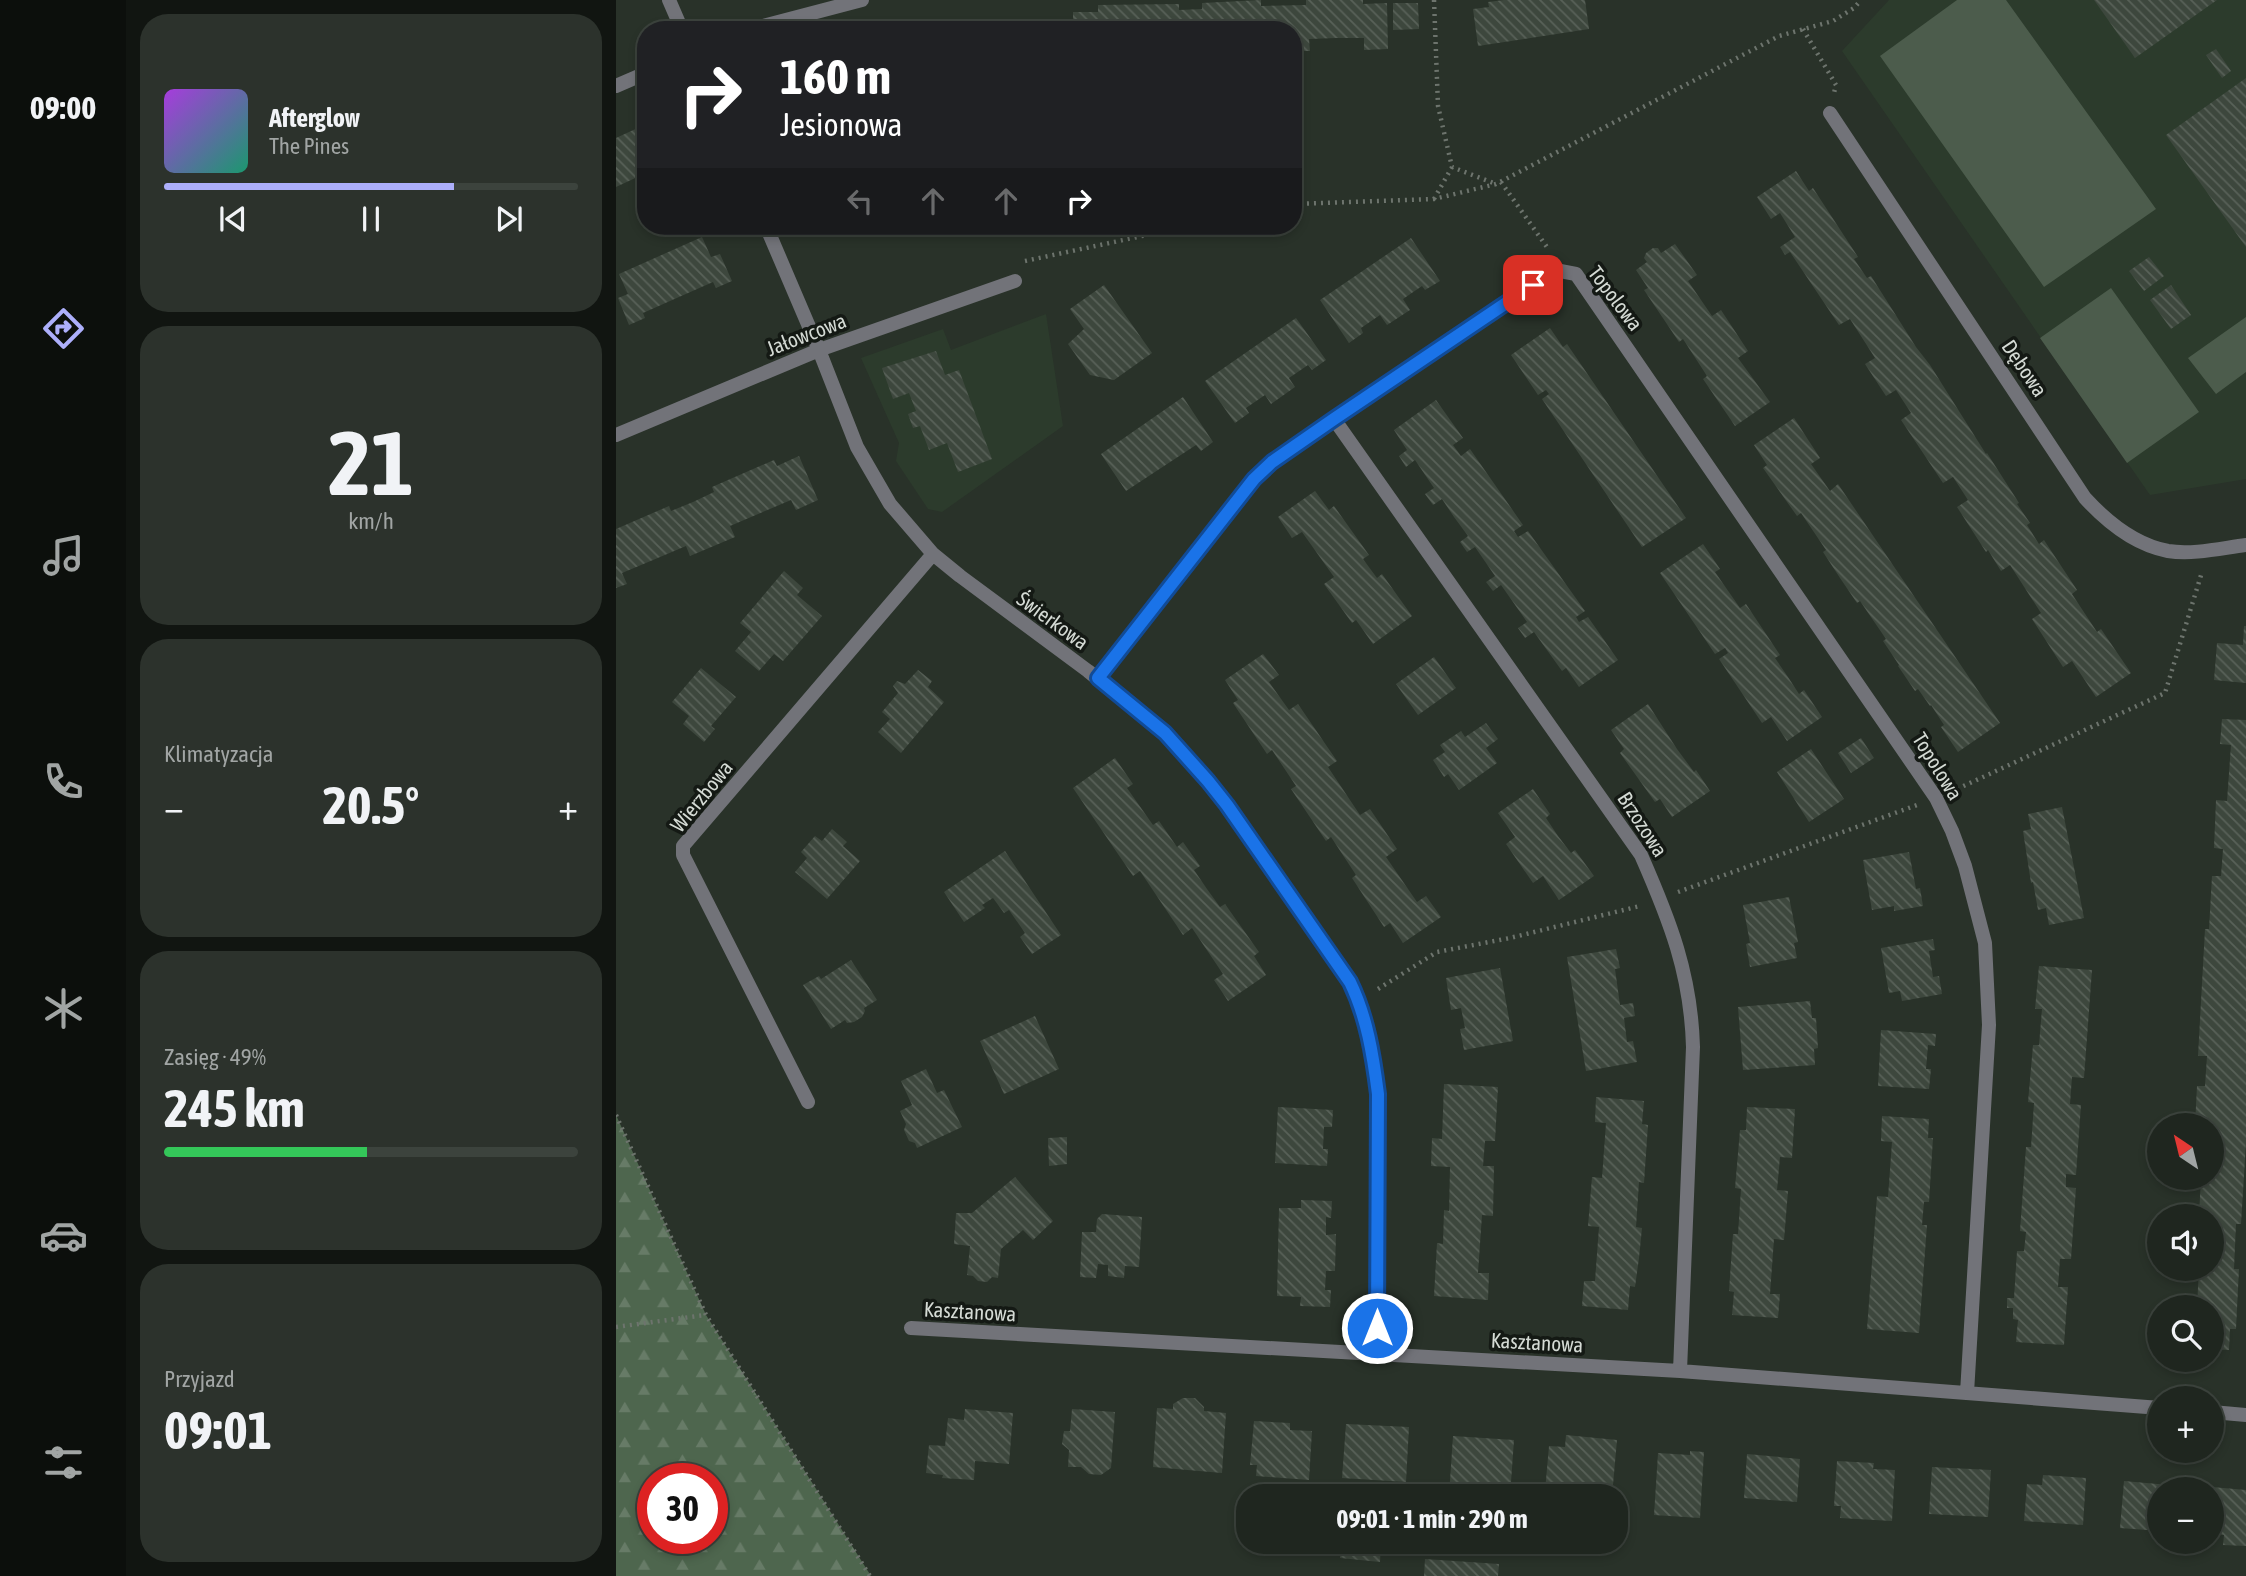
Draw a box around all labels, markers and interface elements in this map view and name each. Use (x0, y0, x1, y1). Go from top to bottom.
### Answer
text: 160 m (780, 48, 891, 104)
icon: right (665, 49, 756, 140)
text: 09:00 (30, 89, 96, 126)
text: Afterglow (269, 103, 360, 133)
text: Jesionowa (780, 106, 902, 143)
text: The Pines (269, 133, 349, 159)
icon: left (841, 182, 879, 220)
icon: ahead (914, 182, 952, 220)
icon: ahead (987, 182, 1025, 220)
icon: right (1060, 182, 1098, 220)
icon: previous (214, 200, 252, 238)
icon: pause (352, 200, 390, 238)
icon: next (490, 200, 528, 238)
pin (1503, 255, 1563, 315)
street label: Topolowa (1584, 261, 1648, 335)
icon: arrive (1514, 266, 1552, 304)
icon: directions (39, 304, 88, 353)
street label: Jałowcowa (763, 308, 849, 360)
street label: Dębowa (1997, 335, 2053, 401)
text: 21 (328, 410, 414, 514)
text: km/h (348, 508, 394, 534)
icon: music (39, 531, 88, 580)
street label: Świerkowa (1013, 586, 1093, 654)
street label: Topolowa (1908, 728, 1968, 804)
text: Klimatyzacja (164, 741, 273, 767)
street label: Wierzbowa (665, 755, 737, 837)
icon: phone (39, 757, 88, 806)
text: 20.5° (323, 775, 419, 835)
text: − (164, 785, 184, 828)
text: + (558, 785, 578, 828)
street label: Brzozowa (1613, 787, 1673, 861)
icon: climate (39, 984, 88, 1033)
text: Zasięg · 49% (164, 1044, 266, 1070)
text: 245 km (164, 1078, 305, 1138)
north arrow (2147, 1113, 2224, 1190)
map controls (2147, 1113, 2224, 1554)
button: sound (2147, 1204, 2224, 1281)
icon: car (39, 1211, 88, 1260)
position arrow (1340, 1291, 1414, 1365)
button: search (2147, 1295, 2224, 1372)
street label: Kasztanowa (923, 1297, 1017, 1325)
street label: Kasztanowa (1490, 1328, 1584, 1356)
text: Przyjazd (164, 1366, 235, 1392)
button: + (2147, 1386, 2224, 1463)
text: 09:01 (164, 1400, 272, 1460)
icon: filters (39, 1438, 88, 1487)
speed limit sign: 30 (637, 1463, 728, 1554)
button: − (2147, 1477, 2224, 1554)
text: 09:01 · 1 min · 290 m (1336, 1504, 1528, 1534)

